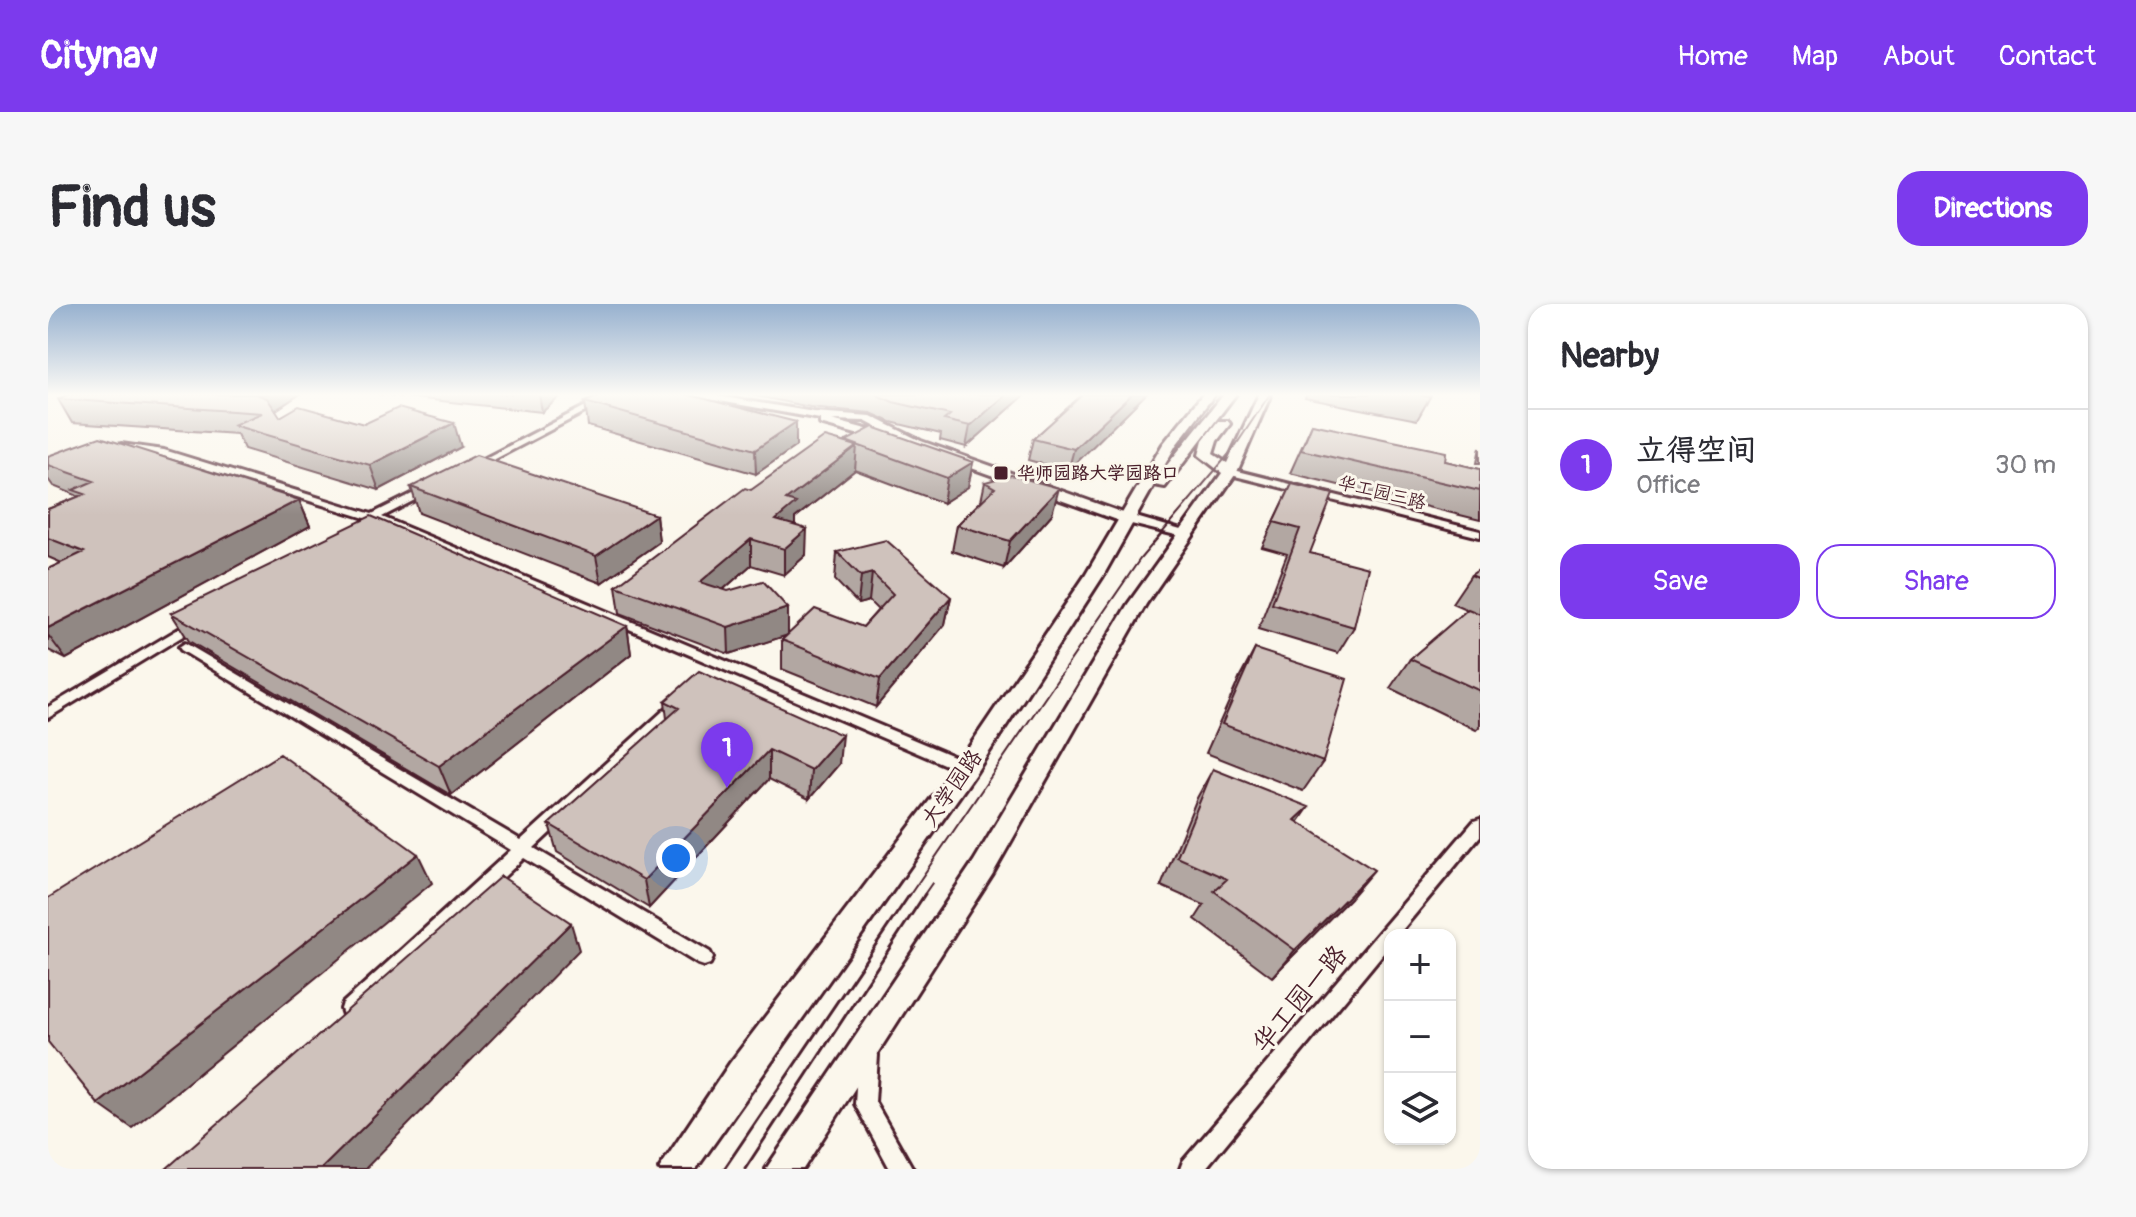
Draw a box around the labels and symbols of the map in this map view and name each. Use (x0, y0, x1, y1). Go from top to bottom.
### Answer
place label: 华师园路大学园路口 (1017, 462, 1179, 485)
marker: 华师园路大学园路口 (992, 464, 1010, 482)
street label: 华工园三路 (1336, 471, 1428, 515)
pin: 1 (701, 722, 753, 788)
street label: 大学园路 (915, 744, 989, 832)
your location (656, 838, 696, 878)
street label: 华工园一路 (1246, 939, 1354, 1059)

